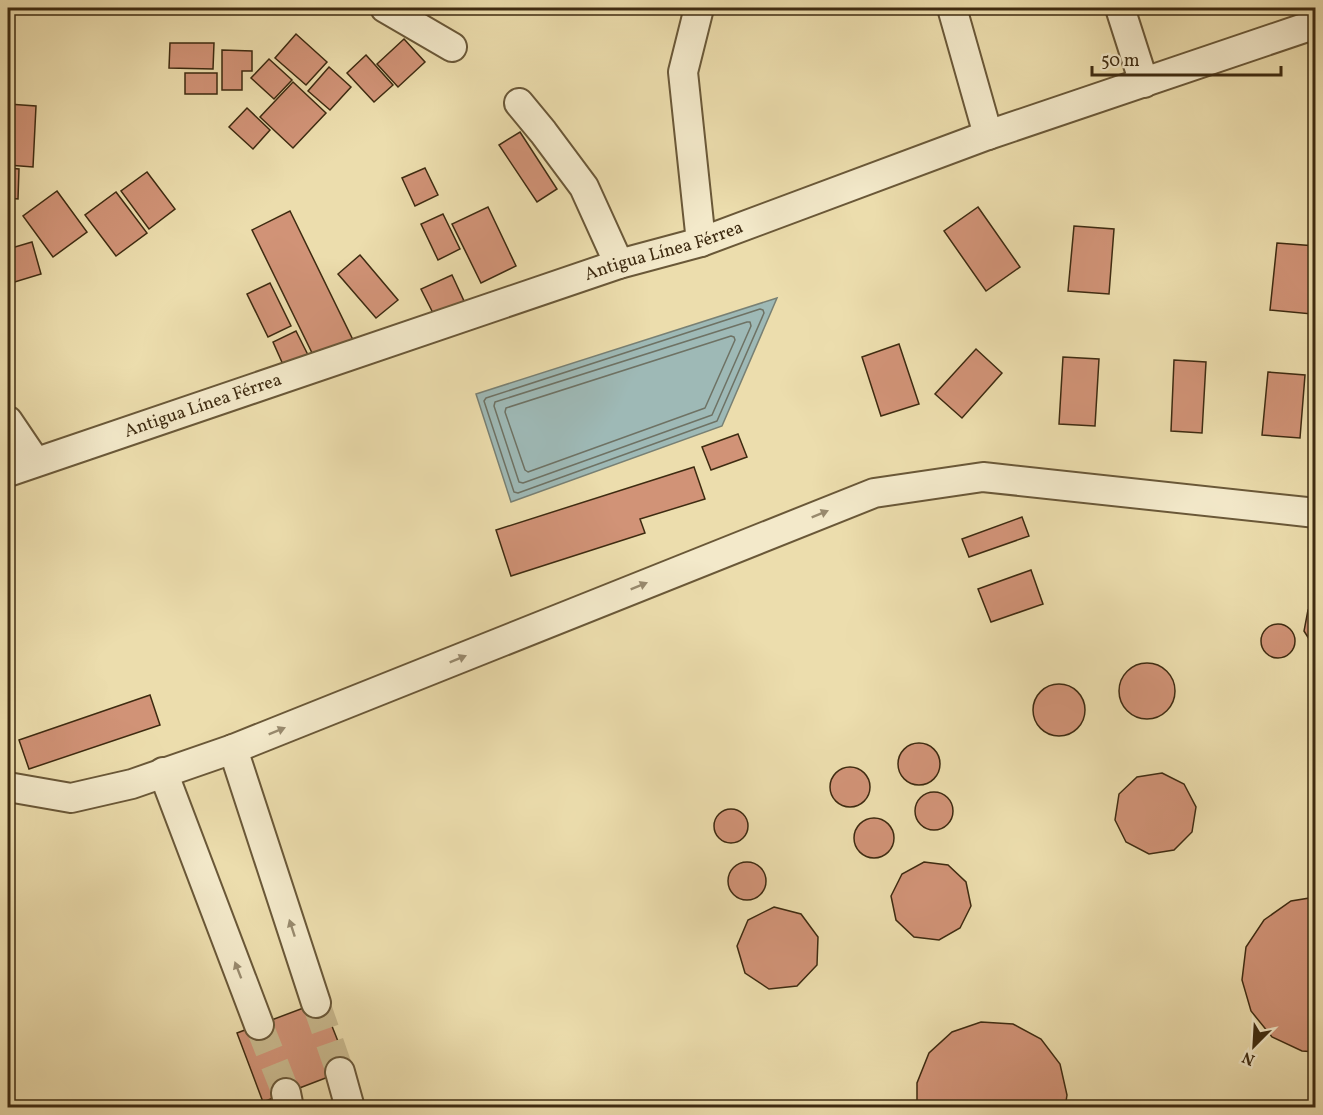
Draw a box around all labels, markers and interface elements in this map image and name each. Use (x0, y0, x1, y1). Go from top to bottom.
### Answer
scale bar (1092, 39, 1281, 77)
text: 50 m (1101, 49, 1140, 74)
street label: Antigua Línea Férrea (581, 215, 747, 287)
street label: Antigua Línea Férrea (121, 367, 285, 444)
one-way arrow (812, 509, 830, 519)
one-way arrow (631, 581, 649, 591)
one-way arrow (450, 654, 468, 664)
one-way arrow (269, 726, 287, 736)
one-way arrow (286, 919, 296, 937)
one-way arrow (233, 961, 243, 979)
north arrow (1224, 1016, 1284, 1076)
text: N (1239, 1045, 1258, 1070)

